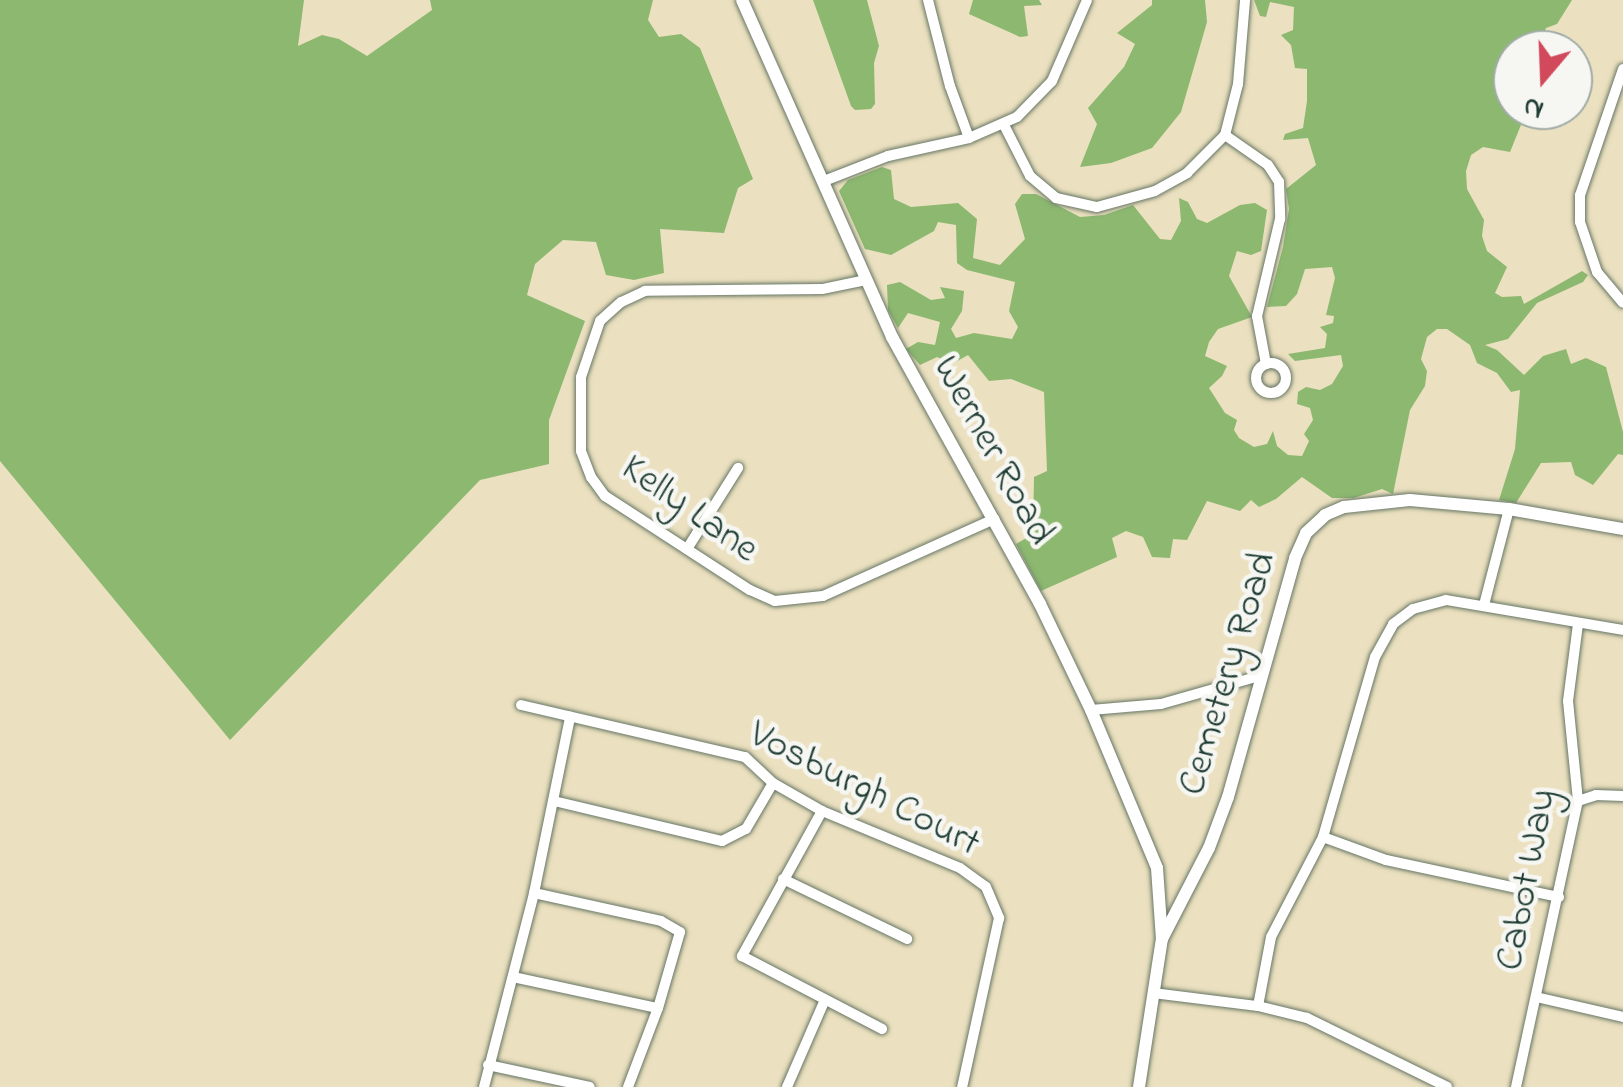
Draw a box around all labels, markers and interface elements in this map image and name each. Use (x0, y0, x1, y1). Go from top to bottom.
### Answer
north arrow (1493, 30, 1593, 130)
text: N (1518, 84, 1549, 129)
street label: Werner Road (921, 348, 1063, 554)
street label: Kelly Lane (611, 445, 767, 575)
street label: Cemetery Road (1169, 547, 1289, 801)
street label: Vosburgh Court (740, 711, 988, 869)
street label: Cabot Way (1487, 785, 1569, 975)

